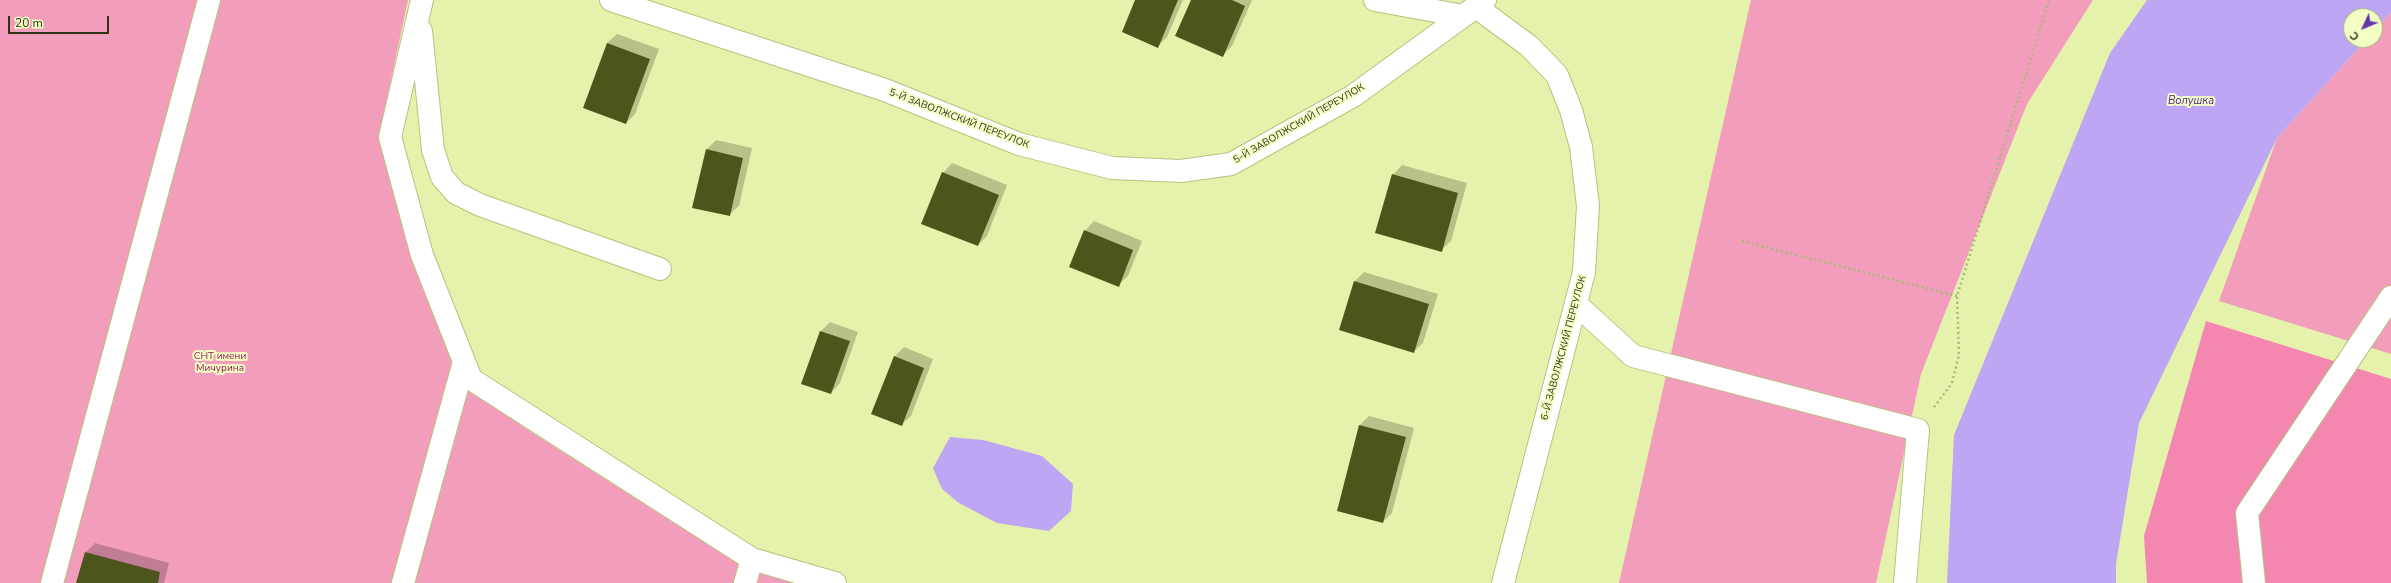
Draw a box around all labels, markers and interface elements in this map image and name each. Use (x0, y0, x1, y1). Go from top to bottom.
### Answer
scale bar (10, 8, 111, 34)
north arrow (2343, 8, 2383, 48)
text: 20 m (15, 15, 43, 31)
text: С (2347, 28, 2363, 44)
street label: 5-Й ЗАВОЛЖСКИЙ ПЕРЕУЛОК (1231, 81, 1367, 167)
street label: 5-Й ЗАВОЛЖСКИЙ ПЕРЕУЛОК (887, 87, 1031, 151)
water label: Волушка (2168, 94, 2214, 108)
street label: 6-Й ЗАВОЛЖСКИЙ ПЕРЕУЛОК (1539, 274, 1589, 422)
park label: СНТ имени Мичурина (194, 351, 246, 374)

